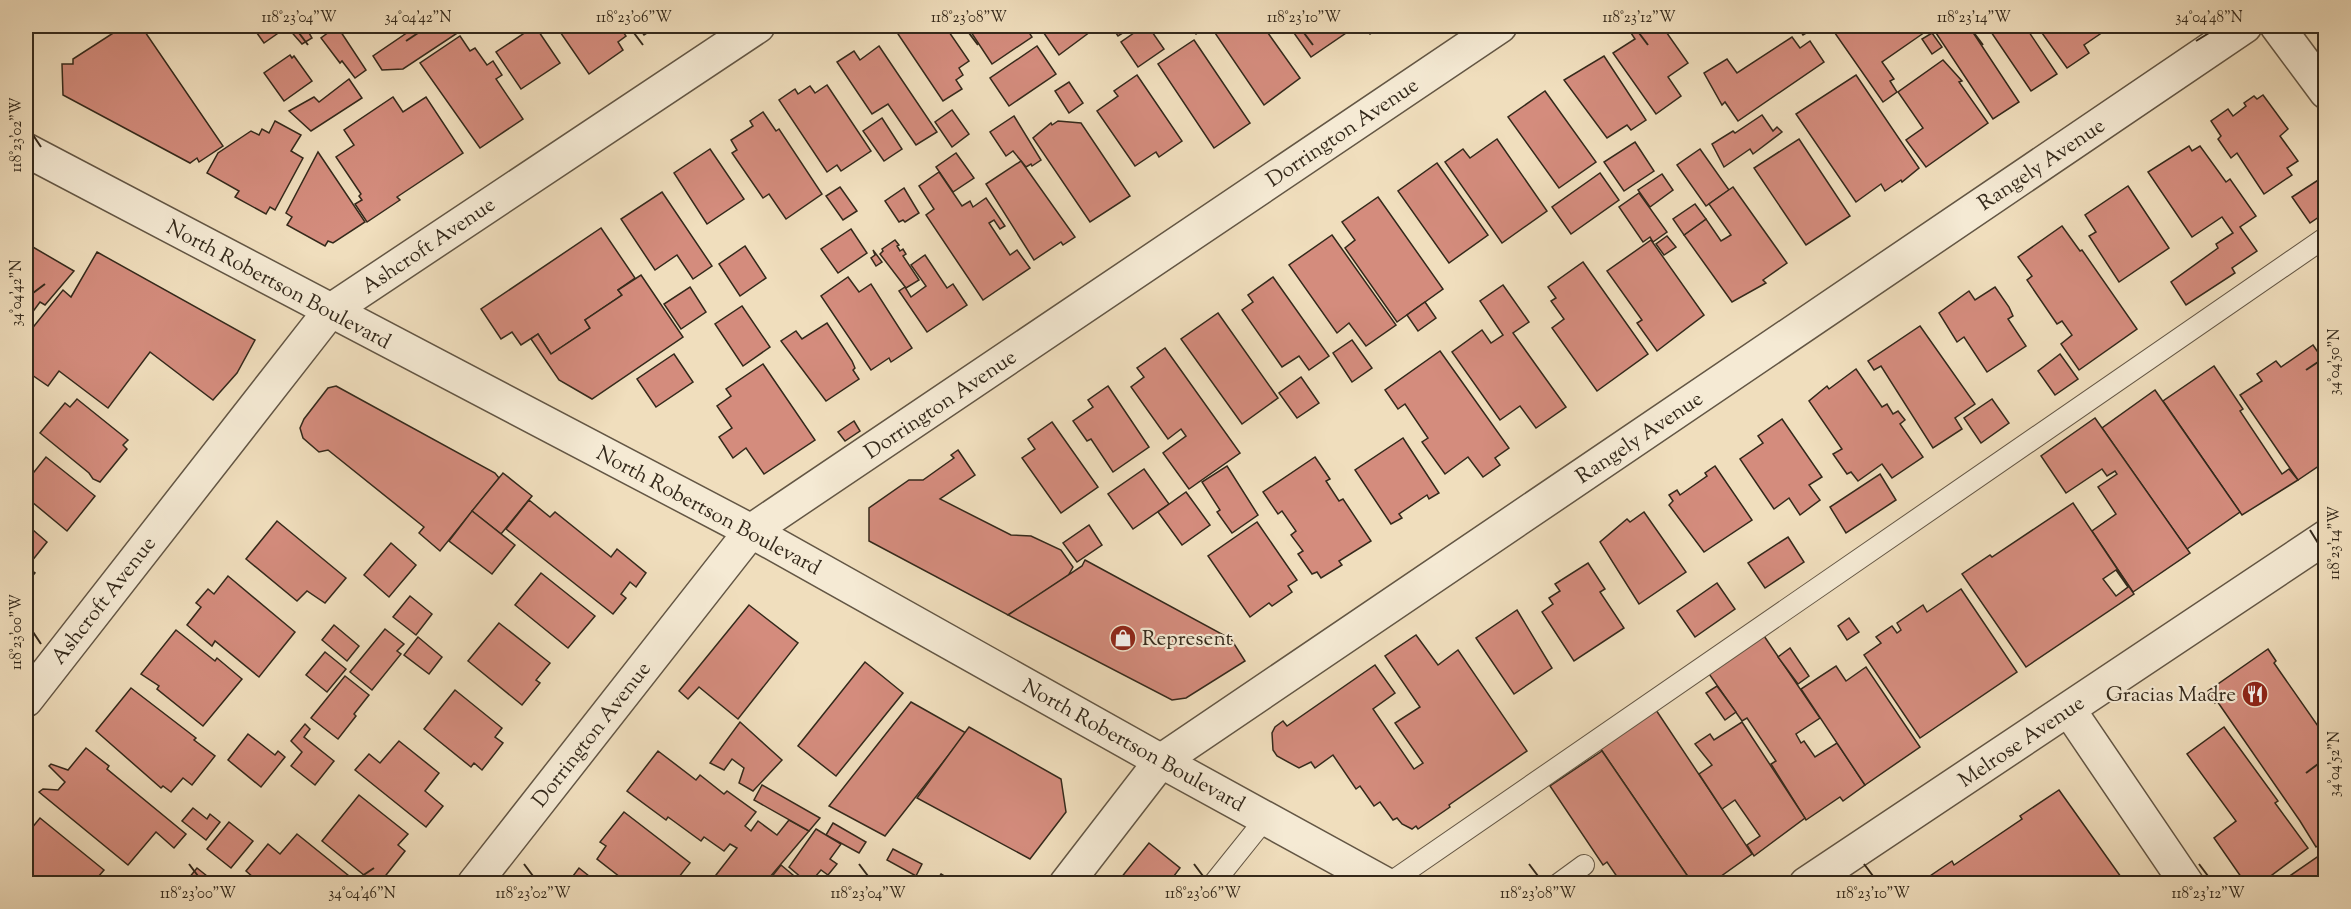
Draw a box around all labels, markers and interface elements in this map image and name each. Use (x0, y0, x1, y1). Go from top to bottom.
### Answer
text: 118°23'04"W (261, 8, 337, 29)
text: 34°04'42"N (385, 8, 451, 29)
text: 118°23'06"W (596, 8, 672, 29)
text: 118°23'08"W (931, 8, 1007, 29)
text: 118°23'10"W (1267, 8, 1341, 29)
text: 118°23'12"W (1602, 8, 1676, 29)
text: 118°23'14"W (1937, 8, 2011, 29)
text: 34°04'48"N (2175, 8, 2243, 29)
street label: Dorrington Avenue (1261, 71, 1425, 196)
text: 118°23'02"W (7, 97, 28, 173)
street label: Rangely Avenue (1973, 112, 2112, 219)
street label: Ashcroft Avenue (356, 191, 502, 303)
street label: North Robertson Boulevard (160, 214, 396, 358)
text: 34°04'42"N (7, 260, 28, 326)
text: 34°04'50"N (2325, 329, 2346, 395)
street label: Dorrington Avenue (859, 343, 1023, 468)
street label: Rangely Avenue (1571, 385, 1710, 492)
street label: North Robertson Boulevard (590, 440, 826, 584)
text: 118°23'14"W (2325, 506, 2346, 580)
street label: Ashcroft Avenue (45, 531, 164, 672)
text: 118°23'00"W (7, 594, 28, 670)
shop icon: Represent (1108, 623, 1138, 653)
place label: Represent (1142, 625, 1233, 655)
street label: Dorrington Avenue (526, 656, 659, 815)
street label: North Robertson Boulevard (1016, 673, 1250, 821)
restaurant icon: Gracias Madre (2240, 679, 2270, 709)
place label: Gracias Madre (2106, 681, 2236, 711)
street label: Melrose Avenue (1953, 689, 2091, 796)
text: 34°04'52"N (2325, 731, 2346, 797)
text: 118°23'00"W (160, 884, 236, 905)
text: 34°04'46"N (328, 884, 396, 905)
text: 118°23'02"W (495, 884, 571, 905)
text: 118°23'04"W (830, 884, 906, 905)
text: 118°23'06"W (1165, 884, 1241, 905)
text: 118°23'08"W (1500, 884, 1576, 905)
text: 118°23'10"W (1836, 884, 1910, 905)
text: 118°23'12"W (2171, 884, 2245, 905)

